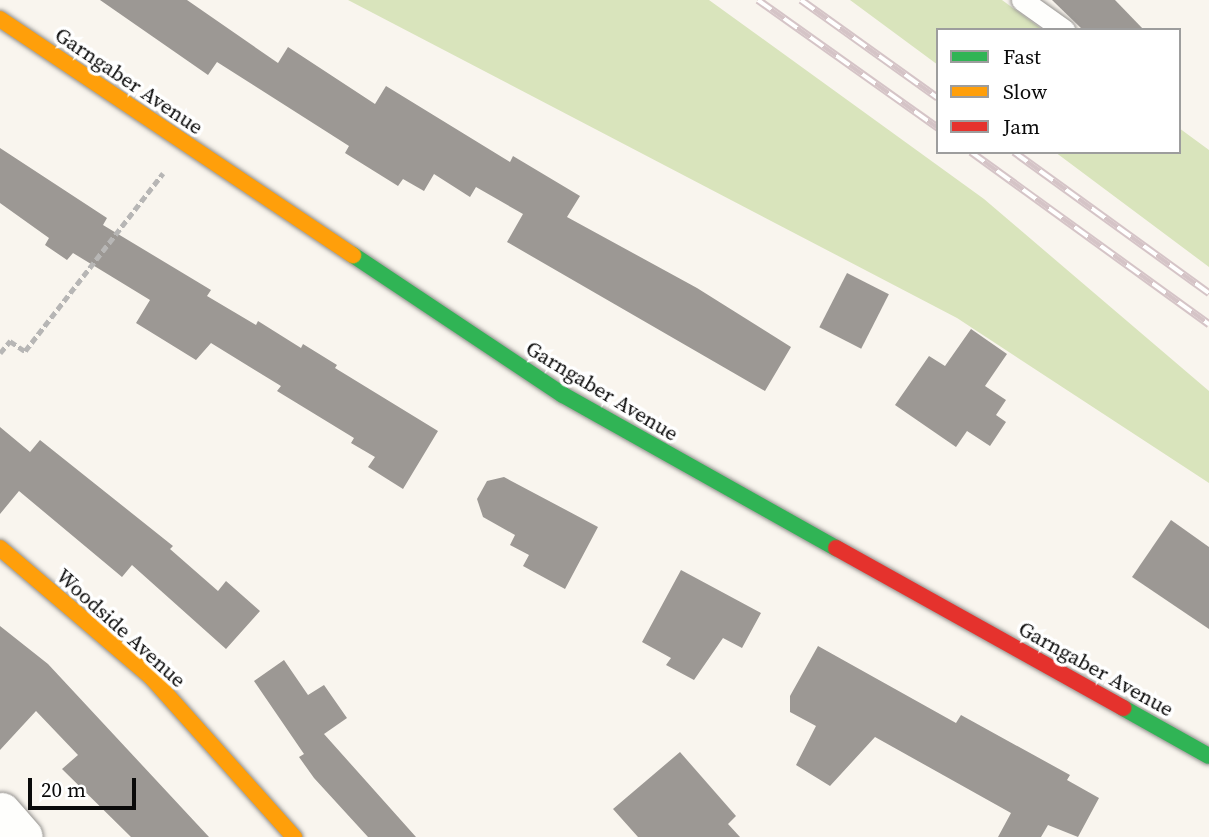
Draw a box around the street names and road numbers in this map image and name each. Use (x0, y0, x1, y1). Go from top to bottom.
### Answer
street label: Garngaber Avenue (50, 22, 208, 140)
street label: Garngaber Avenue (521, 336, 683, 446)
street label: Woodside Avenue (51, 563, 191, 693)
street label: Garngaber Avenue (1014, 616, 1178, 722)

